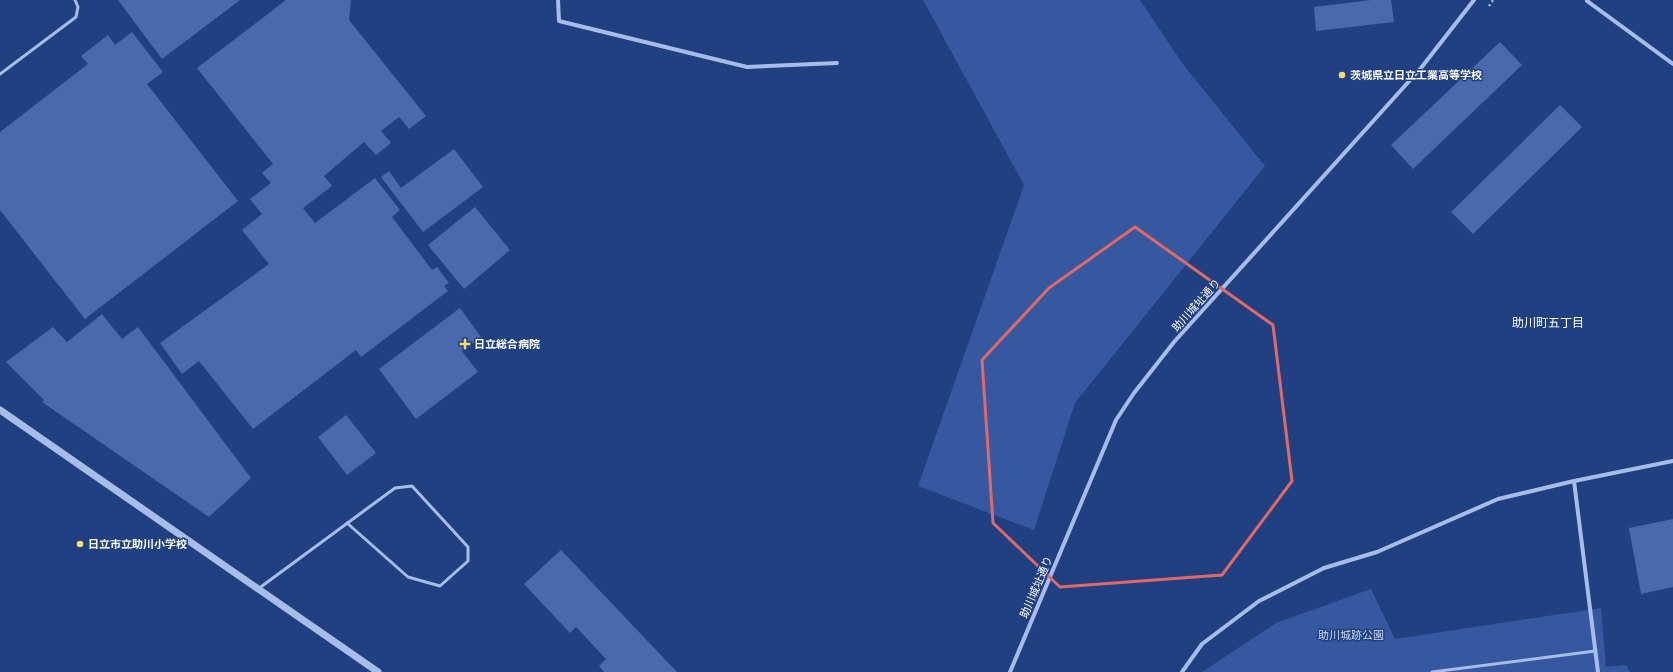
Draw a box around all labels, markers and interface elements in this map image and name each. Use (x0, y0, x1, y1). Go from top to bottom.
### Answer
place label: 茨城県立日立工業高等学校 (1350, 69, 1482, 82)
marker: 茨城県立日立工業高等学校 (1337, 70, 1347, 80)
street label: 助川城址通り (1169, 276, 1223, 334)
district label: 助川町五丁目 (1512, 316, 1584, 330)
marker: 日立総合病院 (459, 338, 471, 350)
place label: 日立総合病院 (474, 338, 540, 351)
place label: 日立市立助川小学校 (88, 538, 187, 551)
marker: 日立市立助川小学校 (75, 539, 85, 549)
street label: 助川城址通り (1018, 554, 1055, 620)
park label: 助川城跡公園 (1318, 629, 1384, 642)

